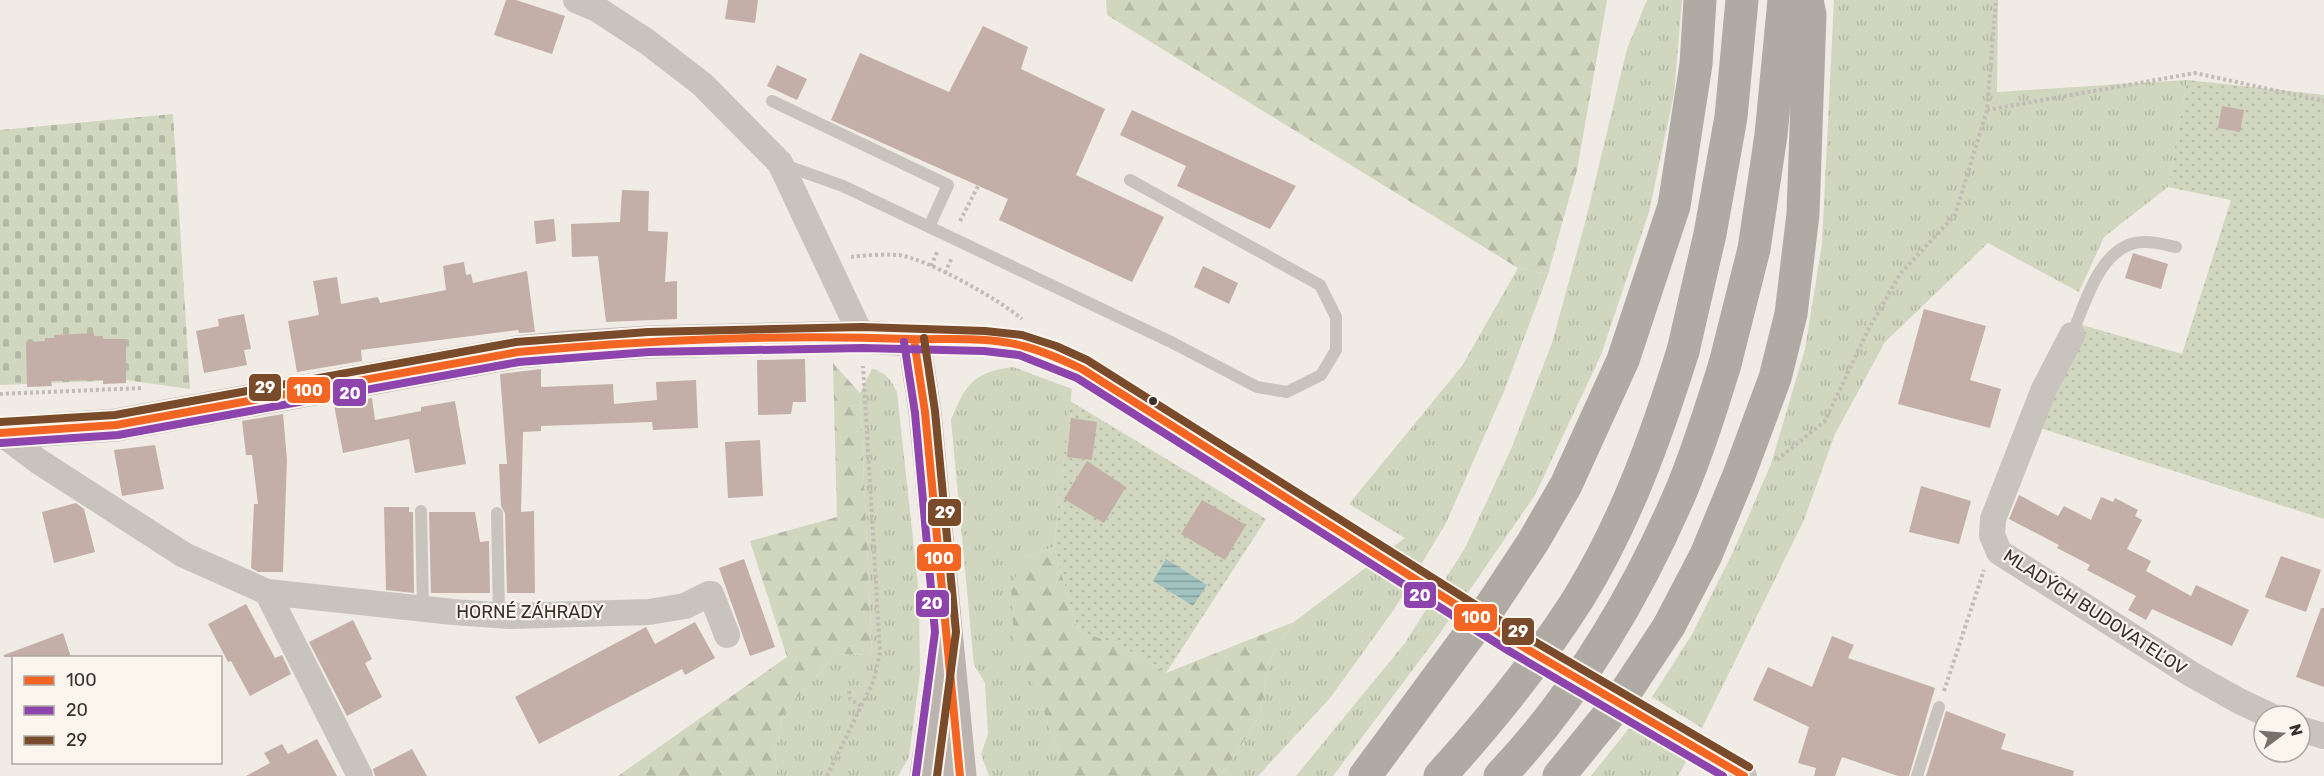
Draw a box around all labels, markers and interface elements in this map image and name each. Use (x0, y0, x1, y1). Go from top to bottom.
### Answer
line badge: 29 (248, 373, 282, 402)
line badge: 100 (286, 376, 331, 404)
text: 29 (255, 378, 275, 397)
line badge: 20 (332, 378, 367, 407)
text: 100 (293, 381, 323, 400)
text: 20 (339, 384, 361, 403)
unlabelled marker (1147, 395, 1159, 407)
line badge: 29 (927, 498, 962, 527)
text: 29 (935, 503, 955, 522)
line badge: 100 (916, 543, 962, 572)
street label: MLADÝCH BUDOVATEĽOV (1999, 544, 2191, 680)
text: 100 (924, 549, 954, 568)
line badge: 20 (1403, 581, 1437, 609)
text: 20 (1409, 586, 1431, 605)
line badge: 20 (915, 589, 950, 618)
text: 20 (921, 594, 943, 613)
street label: HORNÉ ZÁHRADY (456, 601, 604, 623)
line badge: 100 (1453, 603, 1498, 632)
text: 100 (1461, 608, 1491, 627)
line badge: 29 (1501, 617, 1535, 646)
text: 29 (1508, 622, 1528, 641)
legend (12, 656, 222, 764)
text: 100 (66, 669, 97, 691)
text: 20 (66, 699, 88, 721)
north arrow (2252, 704, 2312, 764)
text: N (2285, 722, 2307, 738)
text: 29 (66, 729, 87, 751)

